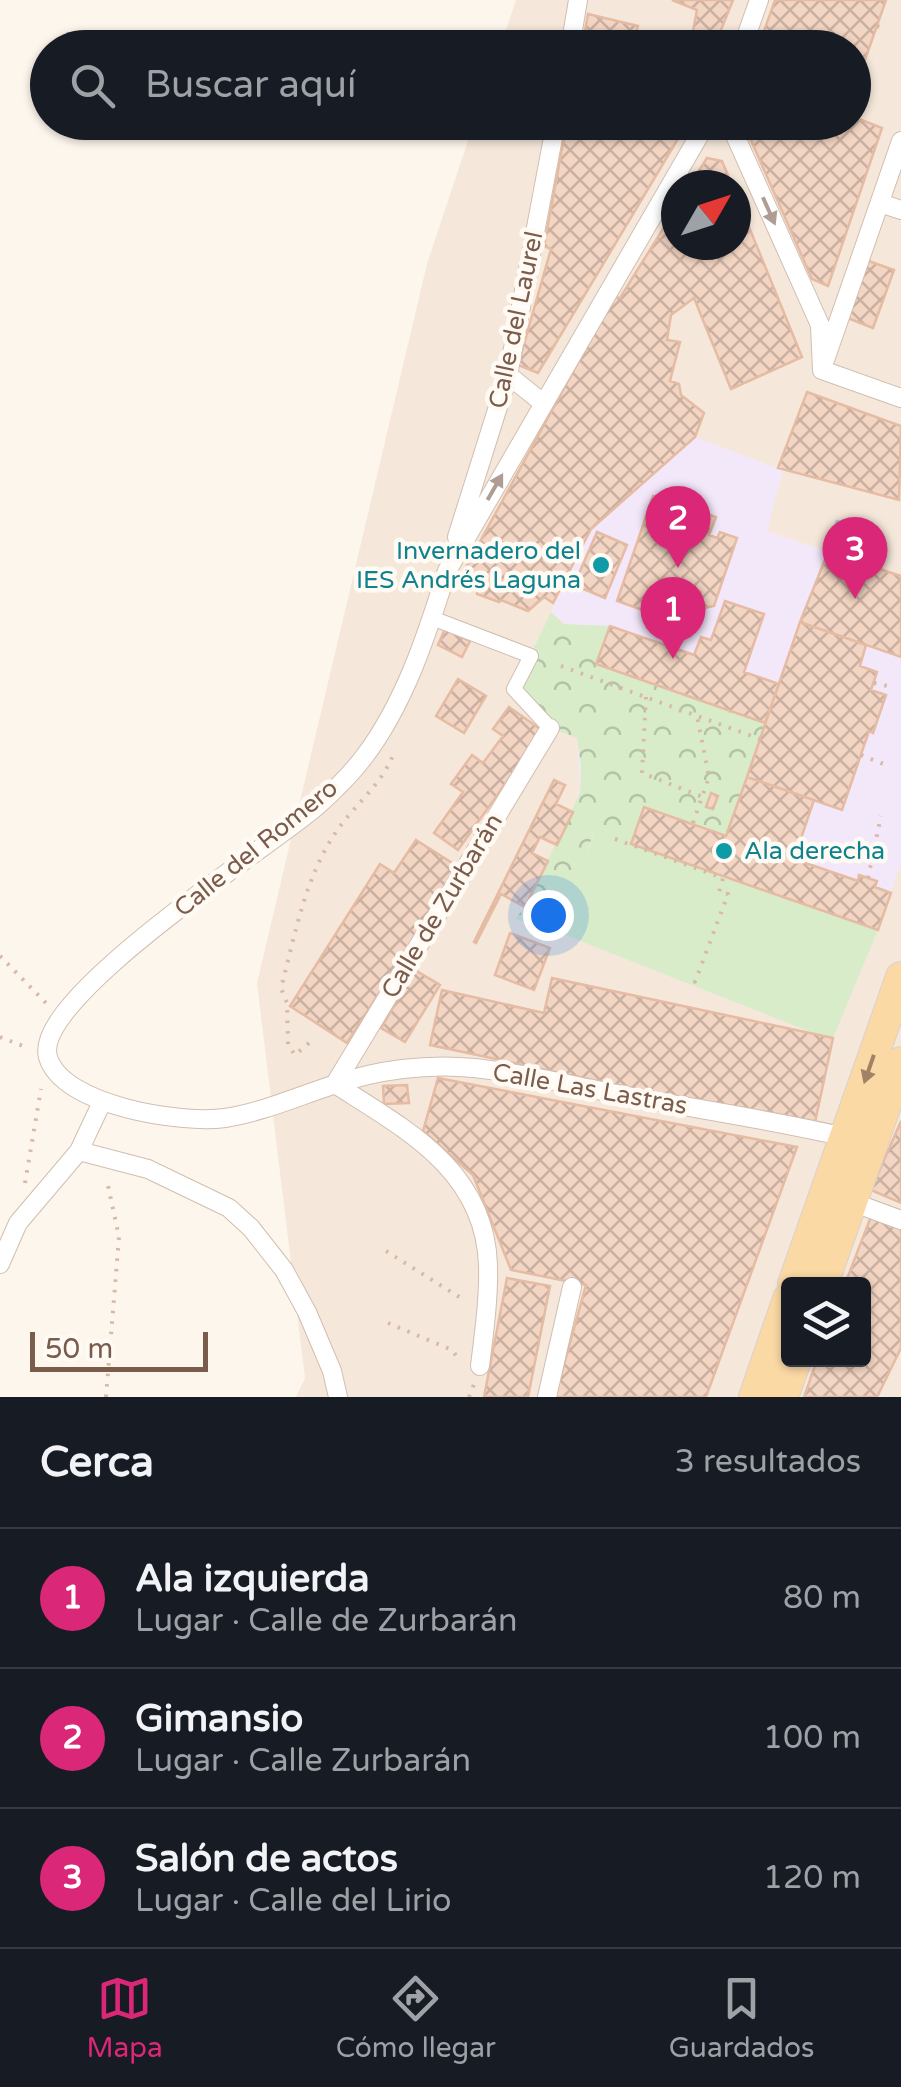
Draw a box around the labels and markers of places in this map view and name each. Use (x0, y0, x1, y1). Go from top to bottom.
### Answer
pin: 2 (646, 486, 710, 568)
pin: 3 (822, 516, 888, 599)
place label: Invernadero del IES Andrés Laguna (356, 536, 581, 595)
marker: Invernadero del IES Andrés Laguna (590, 554, 612, 576)
pin: 1 (640, 576, 706, 659)
place label: Ala derecha (744, 836, 885, 866)
marker: Ala derecha (713, 840, 735, 862)

